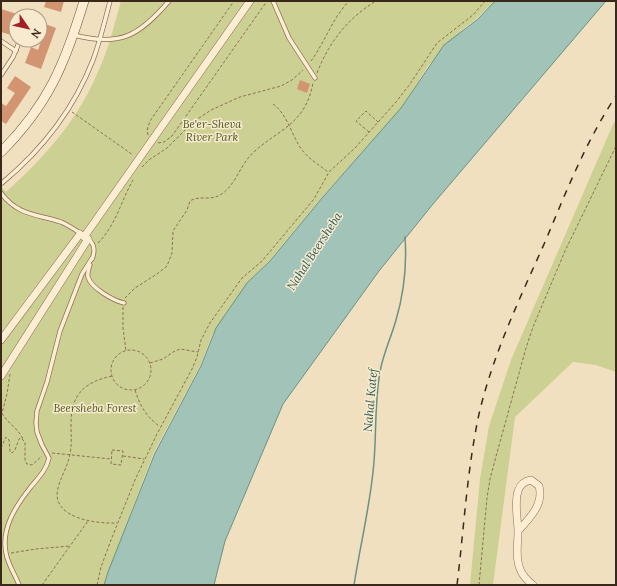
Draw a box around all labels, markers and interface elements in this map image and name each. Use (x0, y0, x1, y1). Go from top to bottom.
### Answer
north arrow (8, 8, 48, 48)
text: N (28, 26, 44, 41)
park label: Be'er-Sheva River Park (183, 117, 242, 144)
water label: Nahal Beersheba (283, 209, 345, 293)
water label: Nahal Katef (360, 366, 380, 433)
park label: Beersheba Forest (53, 401, 137, 415)

